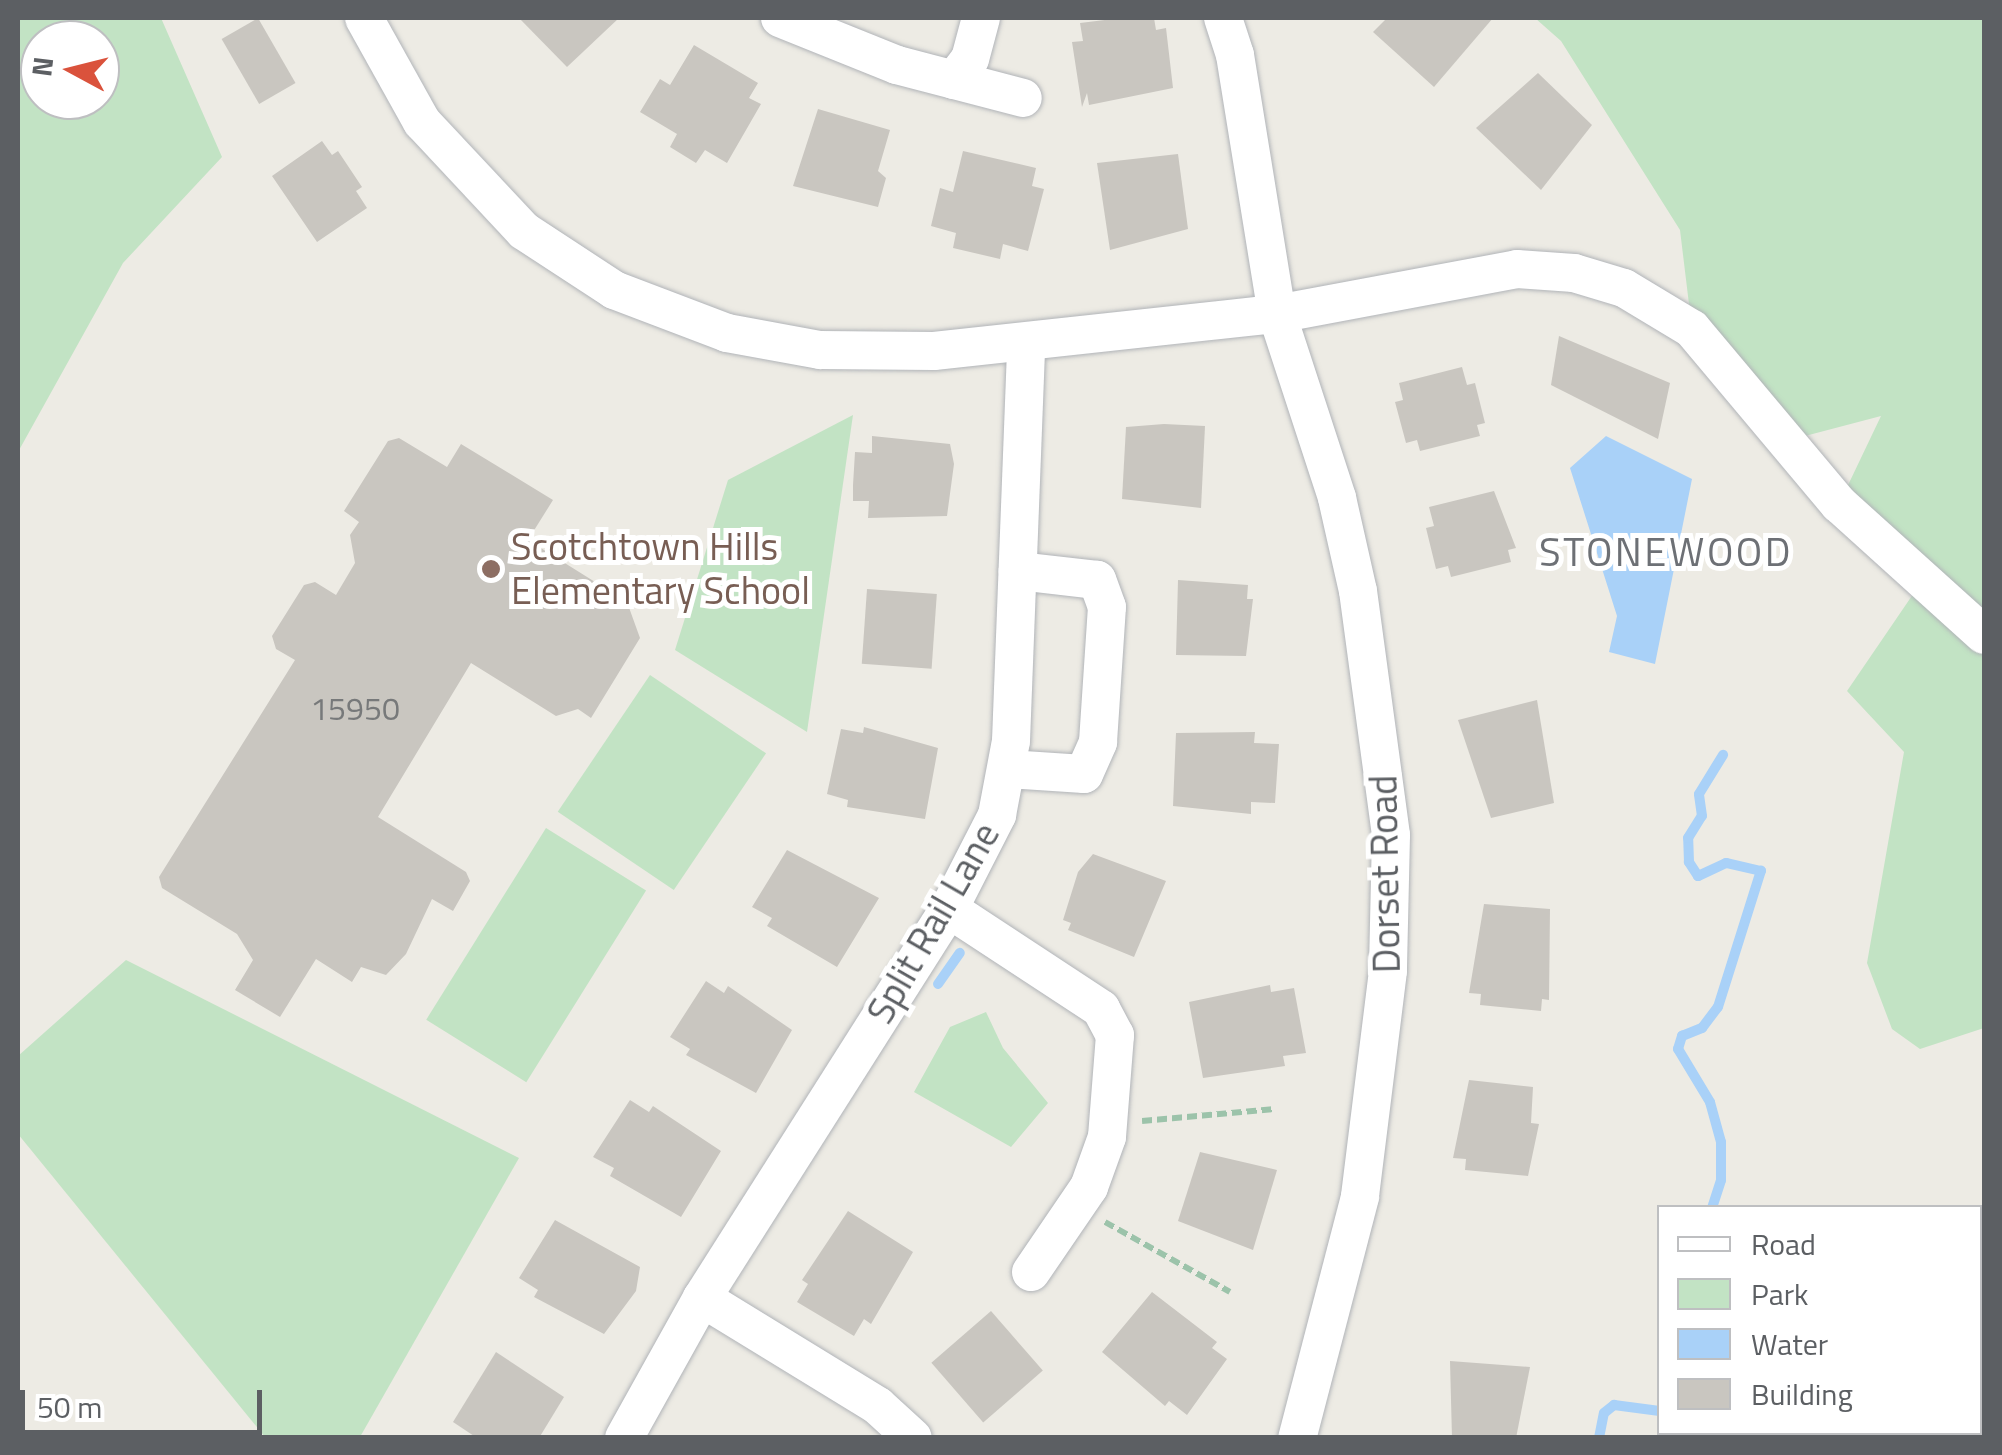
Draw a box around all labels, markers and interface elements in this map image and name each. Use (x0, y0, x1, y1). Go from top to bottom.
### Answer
north arrow (20, 20, 120, 120)
text: N (19, 54, 64, 79)
place label: Scotchtown Hills Elementary School (511, 524, 810, 614)
district label: STONEWOOD (1539, 528, 1793, 576)
marker: Scotchtown Hills Elementary School (480, 558, 502, 580)
house number: 15950 (310, 689, 400, 727)
street label: Dorset Road (1360, 774, 1410, 974)
street label: Split Rail Lane (857, 815, 1009, 1031)
legend (1657, 1205, 1982, 1435)
text: Road (1751, 1221, 1816, 1267)
text: Park (1751, 1271, 1808, 1317)
text: Water (1751, 1321, 1828, 1367)
scale bar (25, 1370, 268, 1432)
text: Building (1751, 1371, 1853, 1417)
text: 50 m (37, 1384, 102, 1430)

